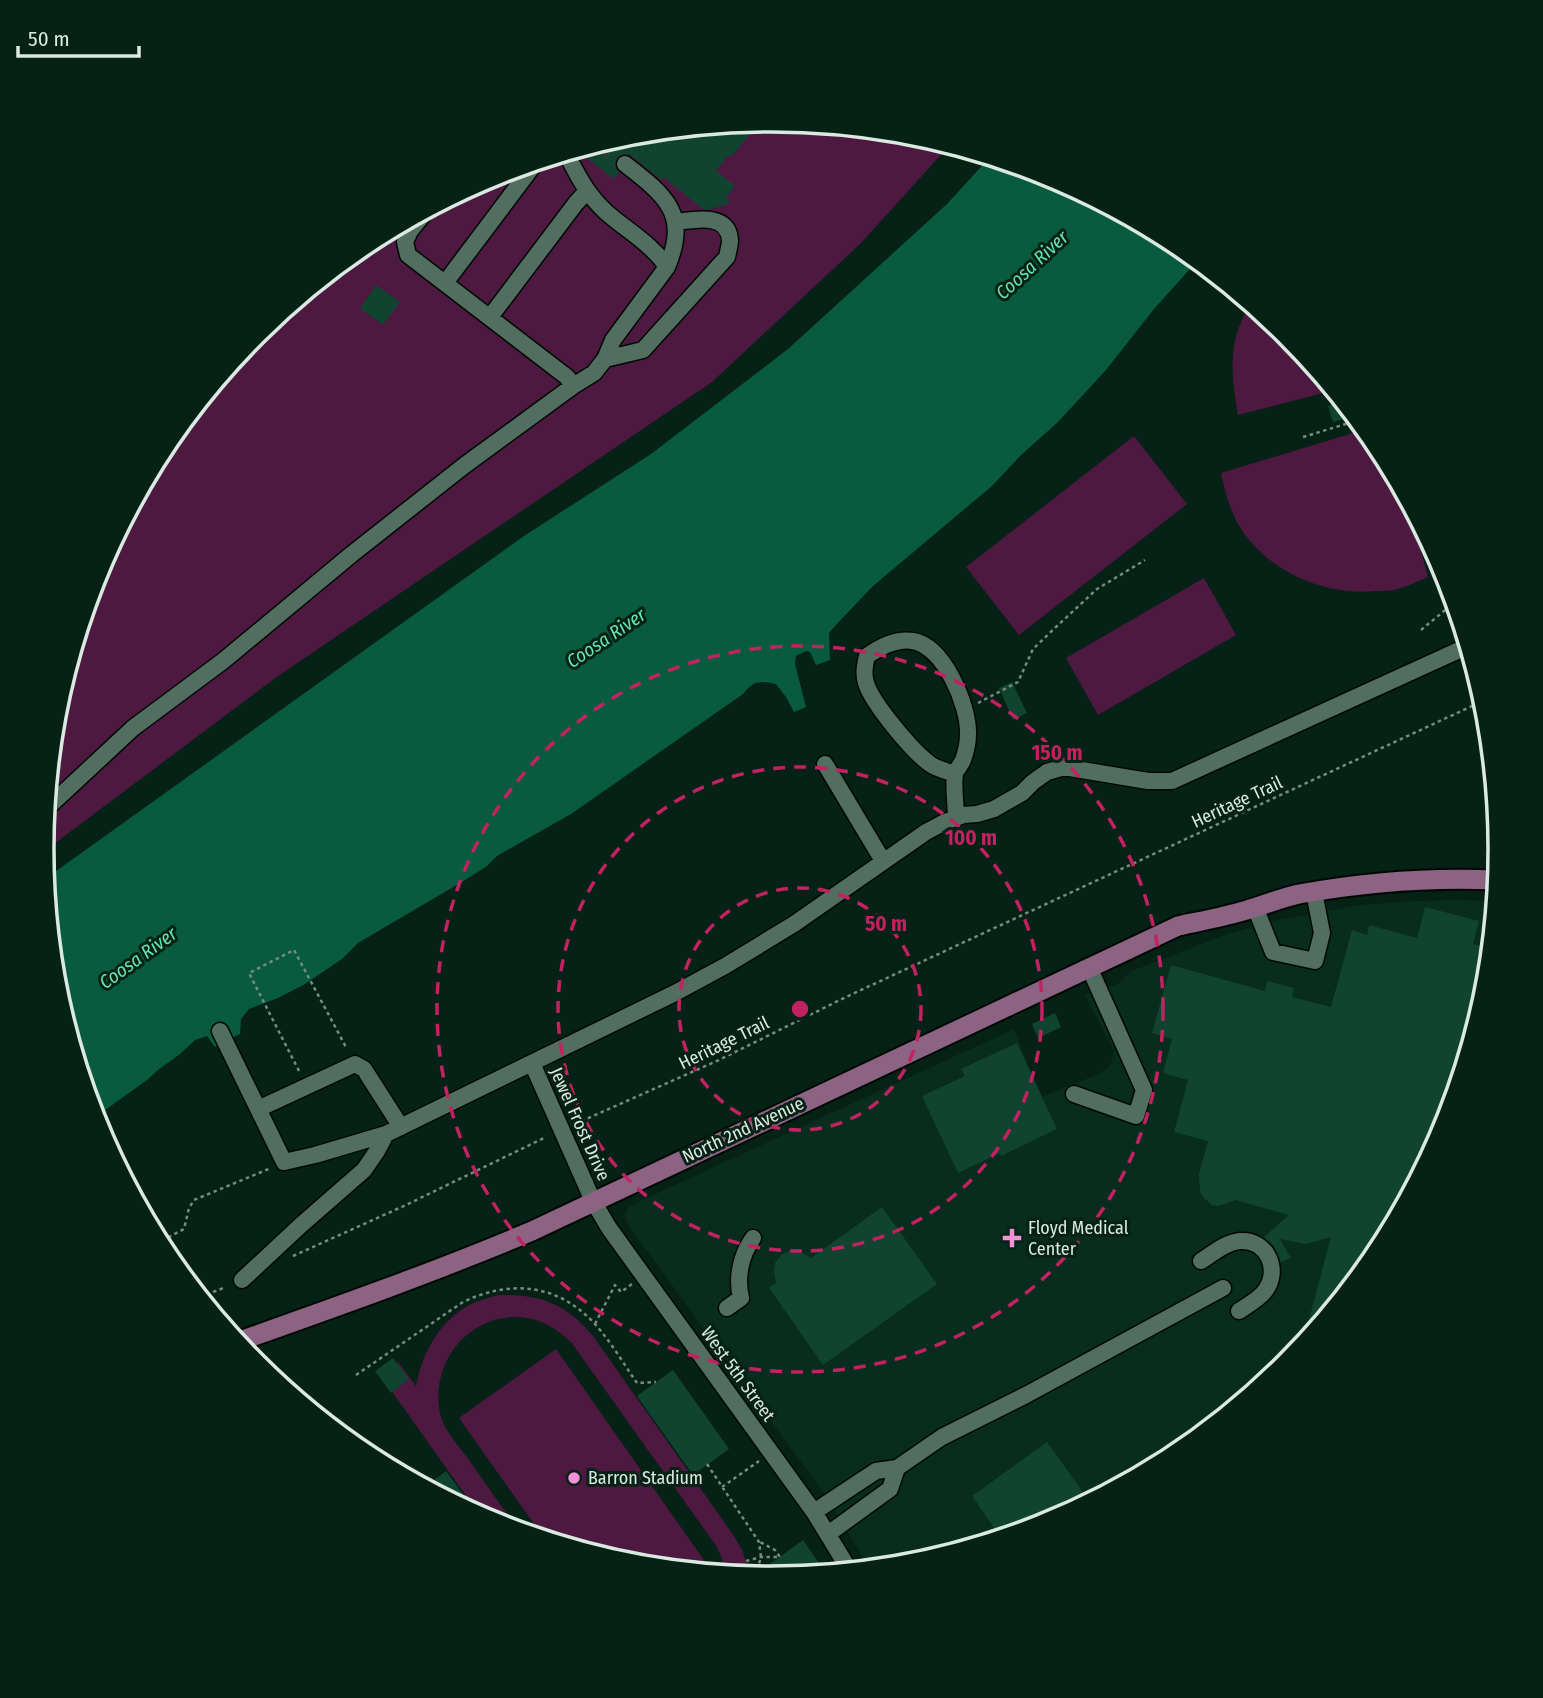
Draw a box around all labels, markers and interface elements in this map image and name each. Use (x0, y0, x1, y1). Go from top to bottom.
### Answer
scale bar (18, 14, 138, 58)
text: 50 m (28, 26, 70, 52)
water label: Coosa River (991, 225, 1074, 304)
water label: Coosa River (562, 602, 651, 673)
text: 150 m (1031, 740, 1083, 766)
street label: Heritage Trail (1188, 771, 1286, 833)
text: 100 m (945, 825, 997, 851)
text: 50 m (865, 911, 907, 937)
water label: Coosa River (95, 921, 182, 994)
centre of rings (788, 997, 812, 1021)
street label: Heritage Trail (675, 1012, 773, 1074)
street label: Jewel Frost Drive (545, 1064, 615, 1184)
street label: North 2nd Avenue (679, 1092, 807, 1168)
place label: Floyd Medical Center (1028, 1217, 1129, 1260)
marker: Floyd Medical Center (1002, 1228, 1022, 1248)
street label: West 5th Street (696, 1322, 780, 1426)
place label: Barron Stadium (588, 1467, 703, 1489)
marker: Barron Stadium (566, 1470, 582, 1486)

